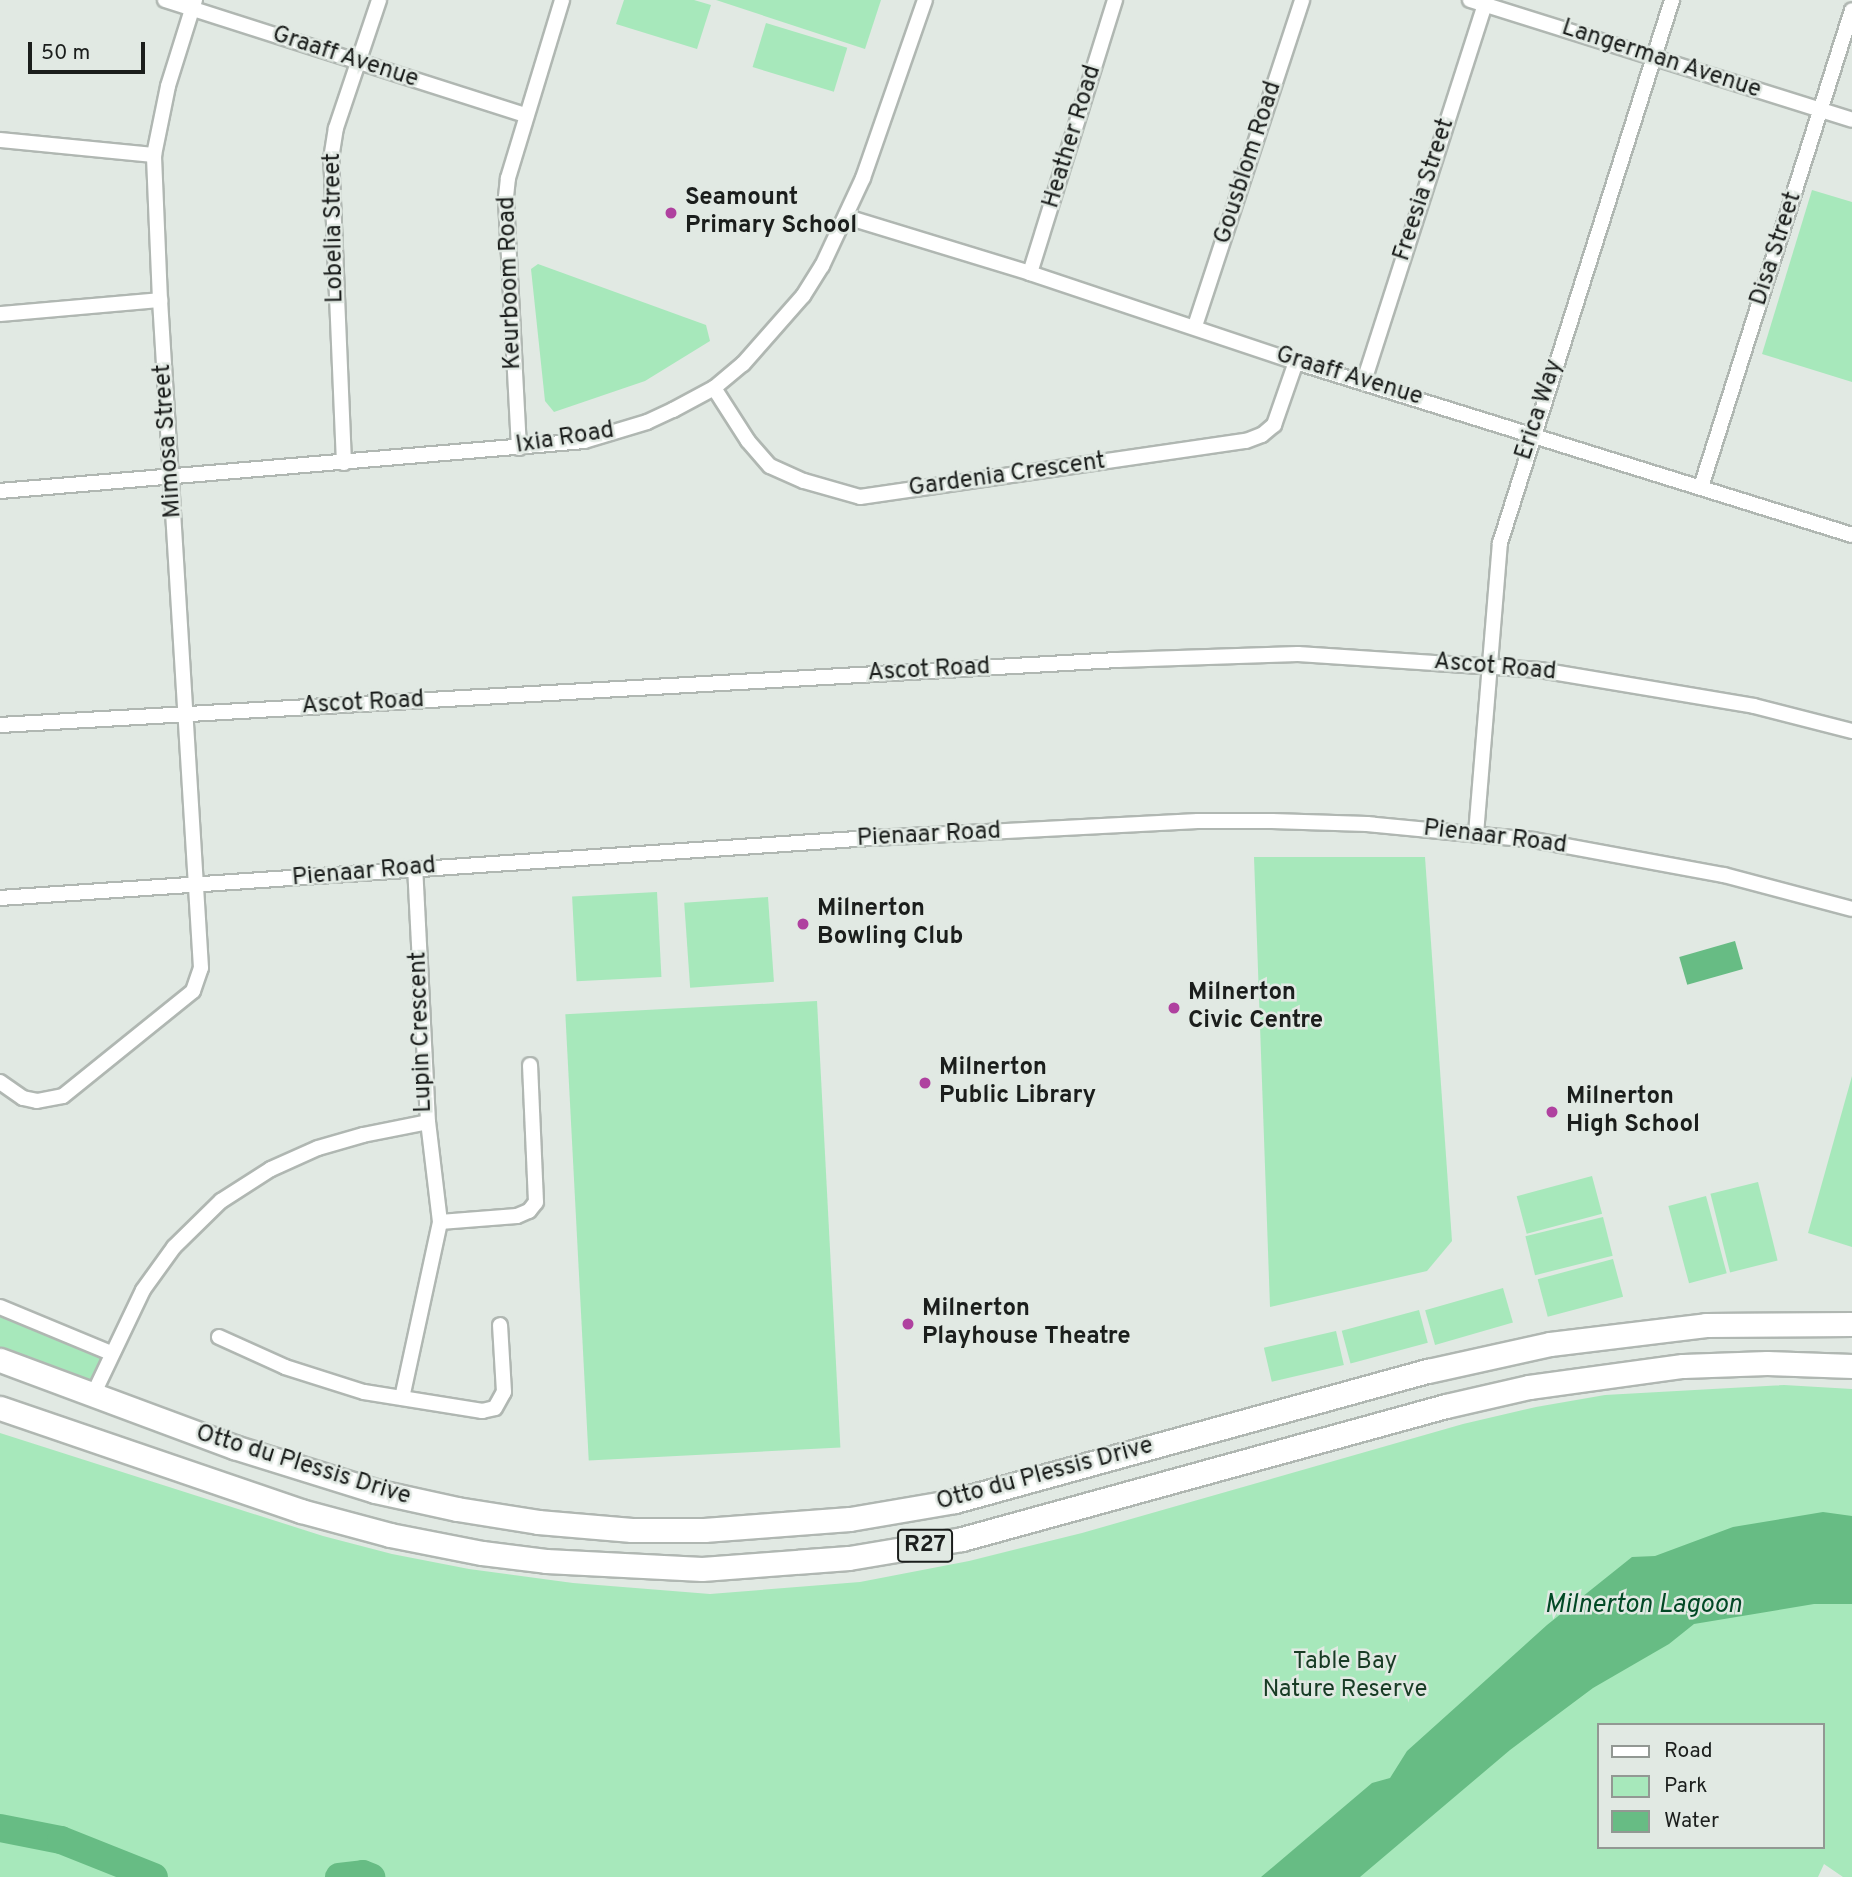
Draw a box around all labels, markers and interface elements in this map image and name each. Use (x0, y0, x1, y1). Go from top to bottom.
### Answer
street label: Langerman Avenue (1557, 14, 1765, 106)
street label: Graaff Avenue (268, 21, 422, 95)
scale bar (32, 28, 149, 72)
text: 50 m (41, 40, 90, 67)
street label: Heather Road (1038, 62, 1108, 212)
street label: Gousblom Road (1209, 78, 1289, 248)
street label: Freesia Street (1388, 115, 1462, 265)
street label: Lobelia Street (319, 153, 351, 303)
place label: Seamount Primary School (685, 185, 857, 241)
street label: Disa Street (1745, 189, 1809, 309)
street label: Keurboom Road (494, 196, 528, 370)
marker: Seamount Primary School (663, 205, 679, 221)
street label: Graaff Avenue (1272, 341, 1426, 413)
street label: Erica Way (1510, 356, 1570, 464)
street label: Mimosa Street (149, 363, 189, 519)
street label: Ixia Road (514, 417, 616, 461)
street label: Gardenia Crescent (907, 448, 1107, 504)
street label: Ascot Road (1433, 648, 1557, 688)
street label: Ascot Road (867, 653, 991, 689)
street label: Ascot Road (301, 686, 425, 722)
street label: Pienaar Road (1422, 815, 1568, 861)
street label: Pienaar Road (856, 818, 1002, 854)
street label: Pienaar Road (291, 852, 437, 894)
place label: Milnerton Bowling Club (817, 896, 963, 952)
marker: Milnerton Bowling Club (795, 916, 811, 932)
street label: Lupin Crescent (405, 951, 439, 1113)
place label: Milnerton Civic Centre (1188, 980, 1323, 1036)
marker: Milnerton Civic Centre (1166, 1000, 1182, 1016)
place label: Milnerton Public Library (939, 1055, 1096, 1111)
marker: Milnerton Public Library (917, 1075, 933, 1091)
place label: Milnerton High School (1566, 1084, 1700, 1140)
marker: Milnerton High School (1544, 1104, 1560, 1120)
place label: Milnerton Playhouse Theatre (922, 1296, 1130, 1352)
marker: Milnerton Playhouse Theatre (900, 1316, 916, 1332)
street label: Otto du Plessis Drive (192, 1420, 414, 1512)
street label: Otto du Plessis Drive (933, 1432, 1157, 1518)
road number: R27 (897, 1526, 953, 1566)
water label: Milnerton Lagoon (1544, 1590, 1742, 1622)
park label: Table Bay Nature Reserve (1263, 1649, 1427, 1705)
legend (1596, 1723, 1824, 1849)
text: Road (1664, 1738, 1713, 1765)
text: Park (1664, 1773, 1707, 1800)
text: Water (1664, 1808, 1719, 1835)

